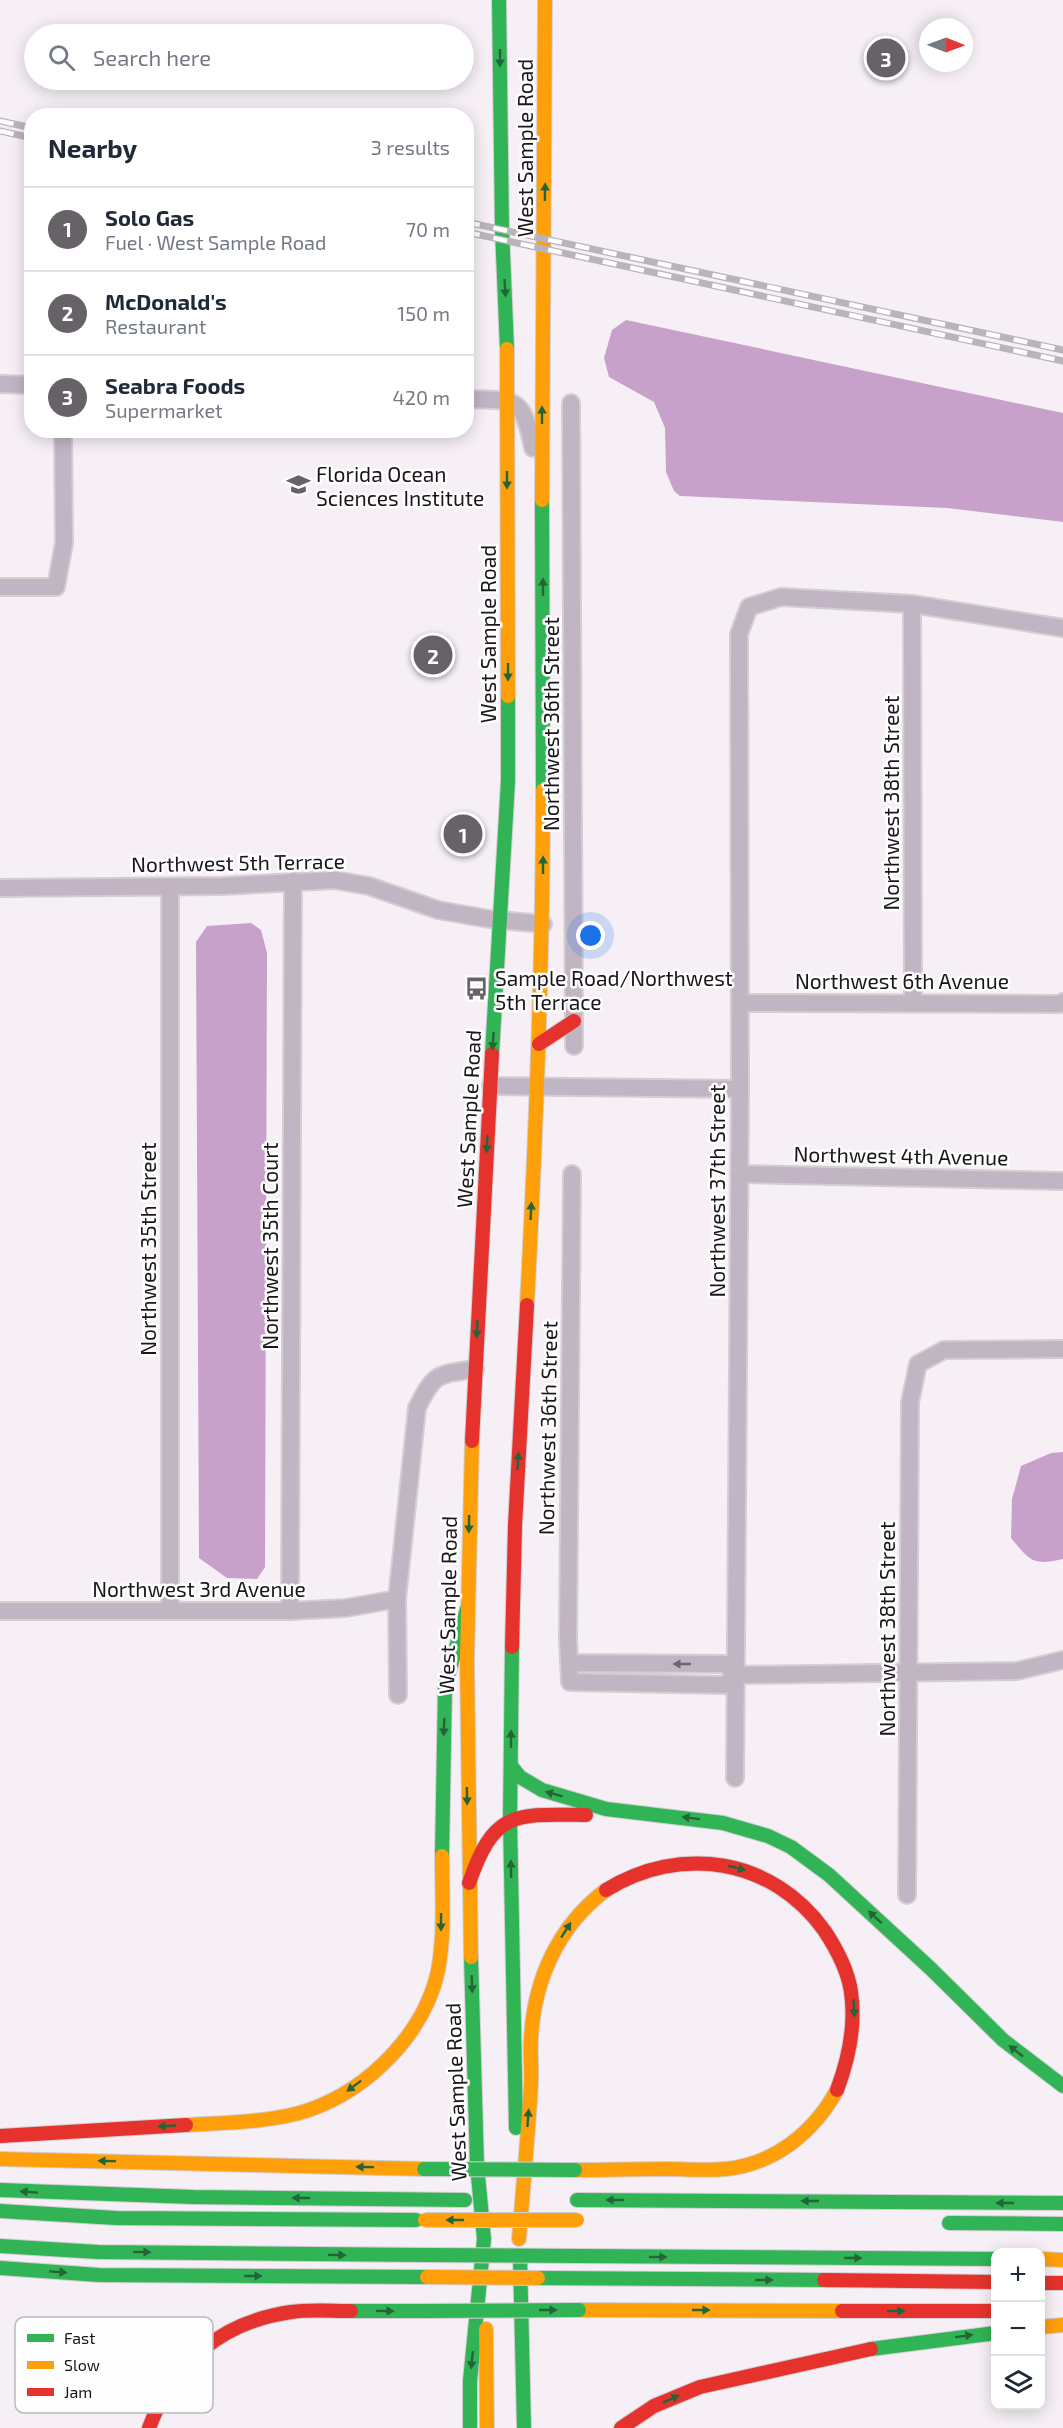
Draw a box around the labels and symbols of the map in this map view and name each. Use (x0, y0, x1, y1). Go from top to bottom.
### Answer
north arrow (919, 18, 973, 72)
pin: 3 (866, 36, 906, 80)
one-way arrow (495, 49, 504, 68)
street label: West Sample Road (512, 59, 537, 237)
one-way arrow (540, 182, 550, 201)
one-way arrow (501, 278, 510, 297)
one-way arrow (537, 405, 547, 424)
place label: Florida Ocean Sciences Institute (316, 461, 484, 510)
one-way arrow (502, 470, 512, 489)
school or university icon: Florida Ocean Sciences Institute (285, 472, 311, 498)
street label: West Sample Road (475, 545, 500, 723)
one-way arrow (538, 577, 548, 596)
street label: Northwest 36th Street (538, 617, 563, 831)
pin: 2 (414, 632, 452, 678)
one-way arrow (504, 663, 513, 682)
street label: Northwest 38th Street (878, 696, 903, 910)
pin: 1 (444, 812, 482, 856)
street label: Northwest 5th Terrace (131, 848, 345, 876)
one-way arrow (538, 856, 548, 875)
your location (576, 921, 605, 950)
place label: Sample Road/Northwest 5th Terrace (495, 965, 733, 1014)
street label: Northwest 6th Avenue (795, 968, 1009, 993)
bus stop icon: Sample Road/Northwest 5th Terrace (464, 976, 490, 1002)
street label: West Sample Road (451, 1029, 485, 1209)
one-way arrow (488, 1032, 497, 1051)
street label: Northwest 37th Street (704, 1085, 729, 1297)
one-way arrow (483, 1135, 492, 1154)
street label: Northwest 4th Avenue (793, 1141, 1009, 1169)
street label: Northwest 35th Street (135, 1142, 160, 1356)
street label: Northwest 35th Court (257, 1142, 282, 1350)
one-way arrow (526, 1201, 536, 1220)
one-way arrow (472, 1319, 481, 1338)
street label: Northwest 36th Street (533, 1321, 561, 1535)
one-way arrow (513, 1451, 522, 1470)
one-way arrow (464, 1514, 474, 1533)
street label: West Sample Road (433, 1515, 461, 1695)
street label: Northwest 38th Street (874, 1522, 899, 1736)
street label: Northwest 3rd Avenue (92, 1576, 306, 1601)
one-way arrow (672, 1659, 691, 1669)
one-way arrow (440, 1718, 449, 1737)
one-way arrow (506, 1730, 516, 1749)
one-way arrow (463, 1786, 472, 1805)
one-way arrow (545, 1789, 563, 1799)
one-way arrow (682, 1814, 701, 1823)
one-way arrow (507, 1860, 516, 1879)
one-way arrow (729, 1864, 747, 1873)
one-way arrow (867, 1910, 882, 1924)
one-way arrow (436, 1913, 446, 1932)
one-way arrow (560, 1922, 571, 1938)
one-way arrow (467, 1974, 476, 1993)
one-way arrow (849, 1999, 858, 2018)
street label: West Sample Road (439, 2002, 471, 2182)
one-way arrow (1009, 2045, 1024, 2057)
one-way arrow (347, 2080, 362, 2092)
one-way arrow (523, 2109, 533, 2128)
one-way arrow (157, 2121, 176, 2131)
one-way arrow (98, 2156, 117, 2166)
one-way arrow (356, 2163, 375, 2172)
one-way arrow (20, 2187, 39, 2197)
one-way arrow (291, 2193, 310, 2203)
one-way arrow (605, 2195, 624, 2205)
one-way arrow (800, 2197, 819, 2206)
one-way arrow (995, 2198, 1014, 2208)
one-way arrow (446, 2215, 465, 2225)
one-way arrow (133, 2247, 152, 2257)
one-way arrow (328, 2250, 347, 2260)
one-way arrow (649, 2252, 668, 2262)
one-way arrow (844, 2253, 863, 2263)
one-way arrow (49, 2267, 68, 2277)
one-way arrow (244, 2271, 263, 2281)
one-way arrow (754, 2275, 773, 2285)
one-way arrow (538, 2305, 557, 2315)
one-way arrow (691, 2305, 710, 2315)
one-way arrow (376, 2306, 395, 2316)
one-way arrow (886, 2306, 905, 2316)
legend (15, 2317, 213, 2413)
text: Fast (64, 2328, 95, 2347)
one-way arrow (954, 2331, 973, 2341)
one-way arrow (467, 2351, 477, 2370)
text: Slow (64, 2355, 100, 2374)
text: Jam (64, 2382, 92, 2401)
one-way arrow (662, 2394, 679, 2403)

